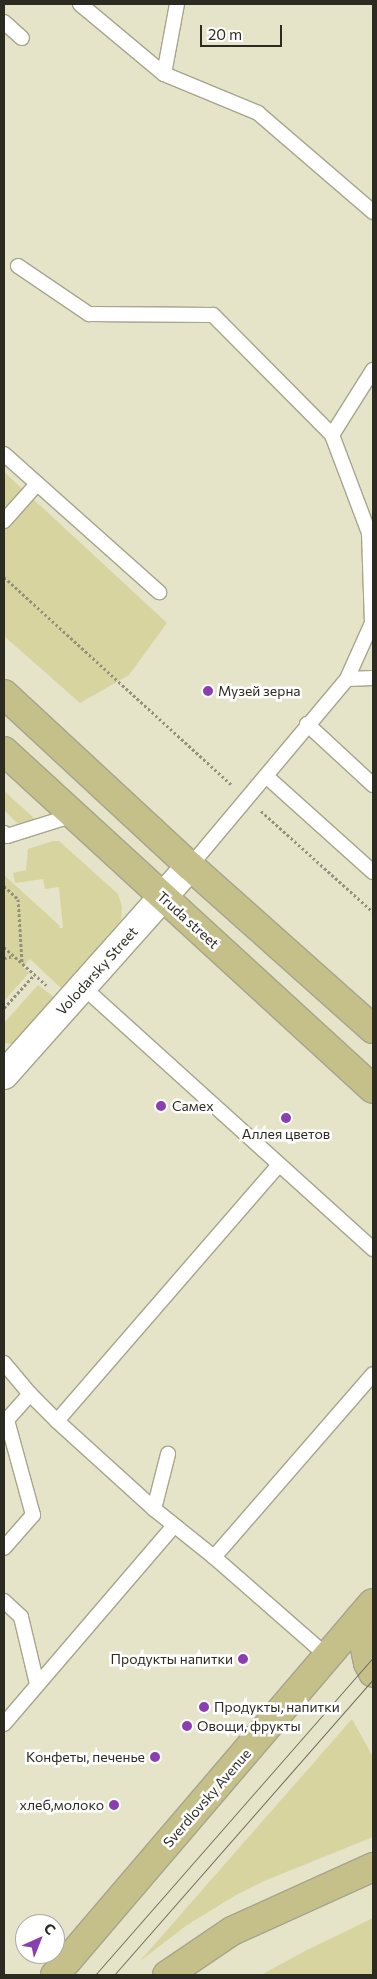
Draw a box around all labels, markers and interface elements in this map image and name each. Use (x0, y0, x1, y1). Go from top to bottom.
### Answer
scale bar (202, 15, 284, 47)
text: 20 m (208, 25, 242, 43)
place label: Музей зерна (218, 683, 301, 699)
marker: Музей зерна (202, 685, 214, 697)
street label: Truda street (154, 888, 222, 952)
street label: Volodarsky Street (53, 923, 141, 1019)
place label: Самех (172, 1098, 214, 1114)
marker: Самех (154, 1099, 168, 1113)
marker: Аллея цветов (280, 1112, 292, 1124)
place label: Аллея цветов (242, 1126, 330, 1142)
place label: Продукты напитки (111, 1651, 233, 1667)
marker: Продукты напитки (237, 1653, 249, 1665)
place label: Продукты, напитки (214, 1699, 340, 1715)
marker: Продукты, напитки (198, 1701, 210, 1713)
place label: Овощи, фрукты (197, 1718, 301, 1734)
marker: Овощи, фрукты (181, 1720, 193, 1732)
street label: Sverdlovsky Avenue (160, 1745, 254, 1851)
place label: Конфеты, печенье (26, 1749, 145, 1765)
marker: Конфеты, печенье (149, 1751, 161, 1763)
place label: хлеб,молоко (20, 1797, 104, 1813)
marker: хлеб,молоко (108, 1799, 120, 1811)
north arrow (15, 1914, 65, 1964)
text: С (41, 1919, 59, 1938)

